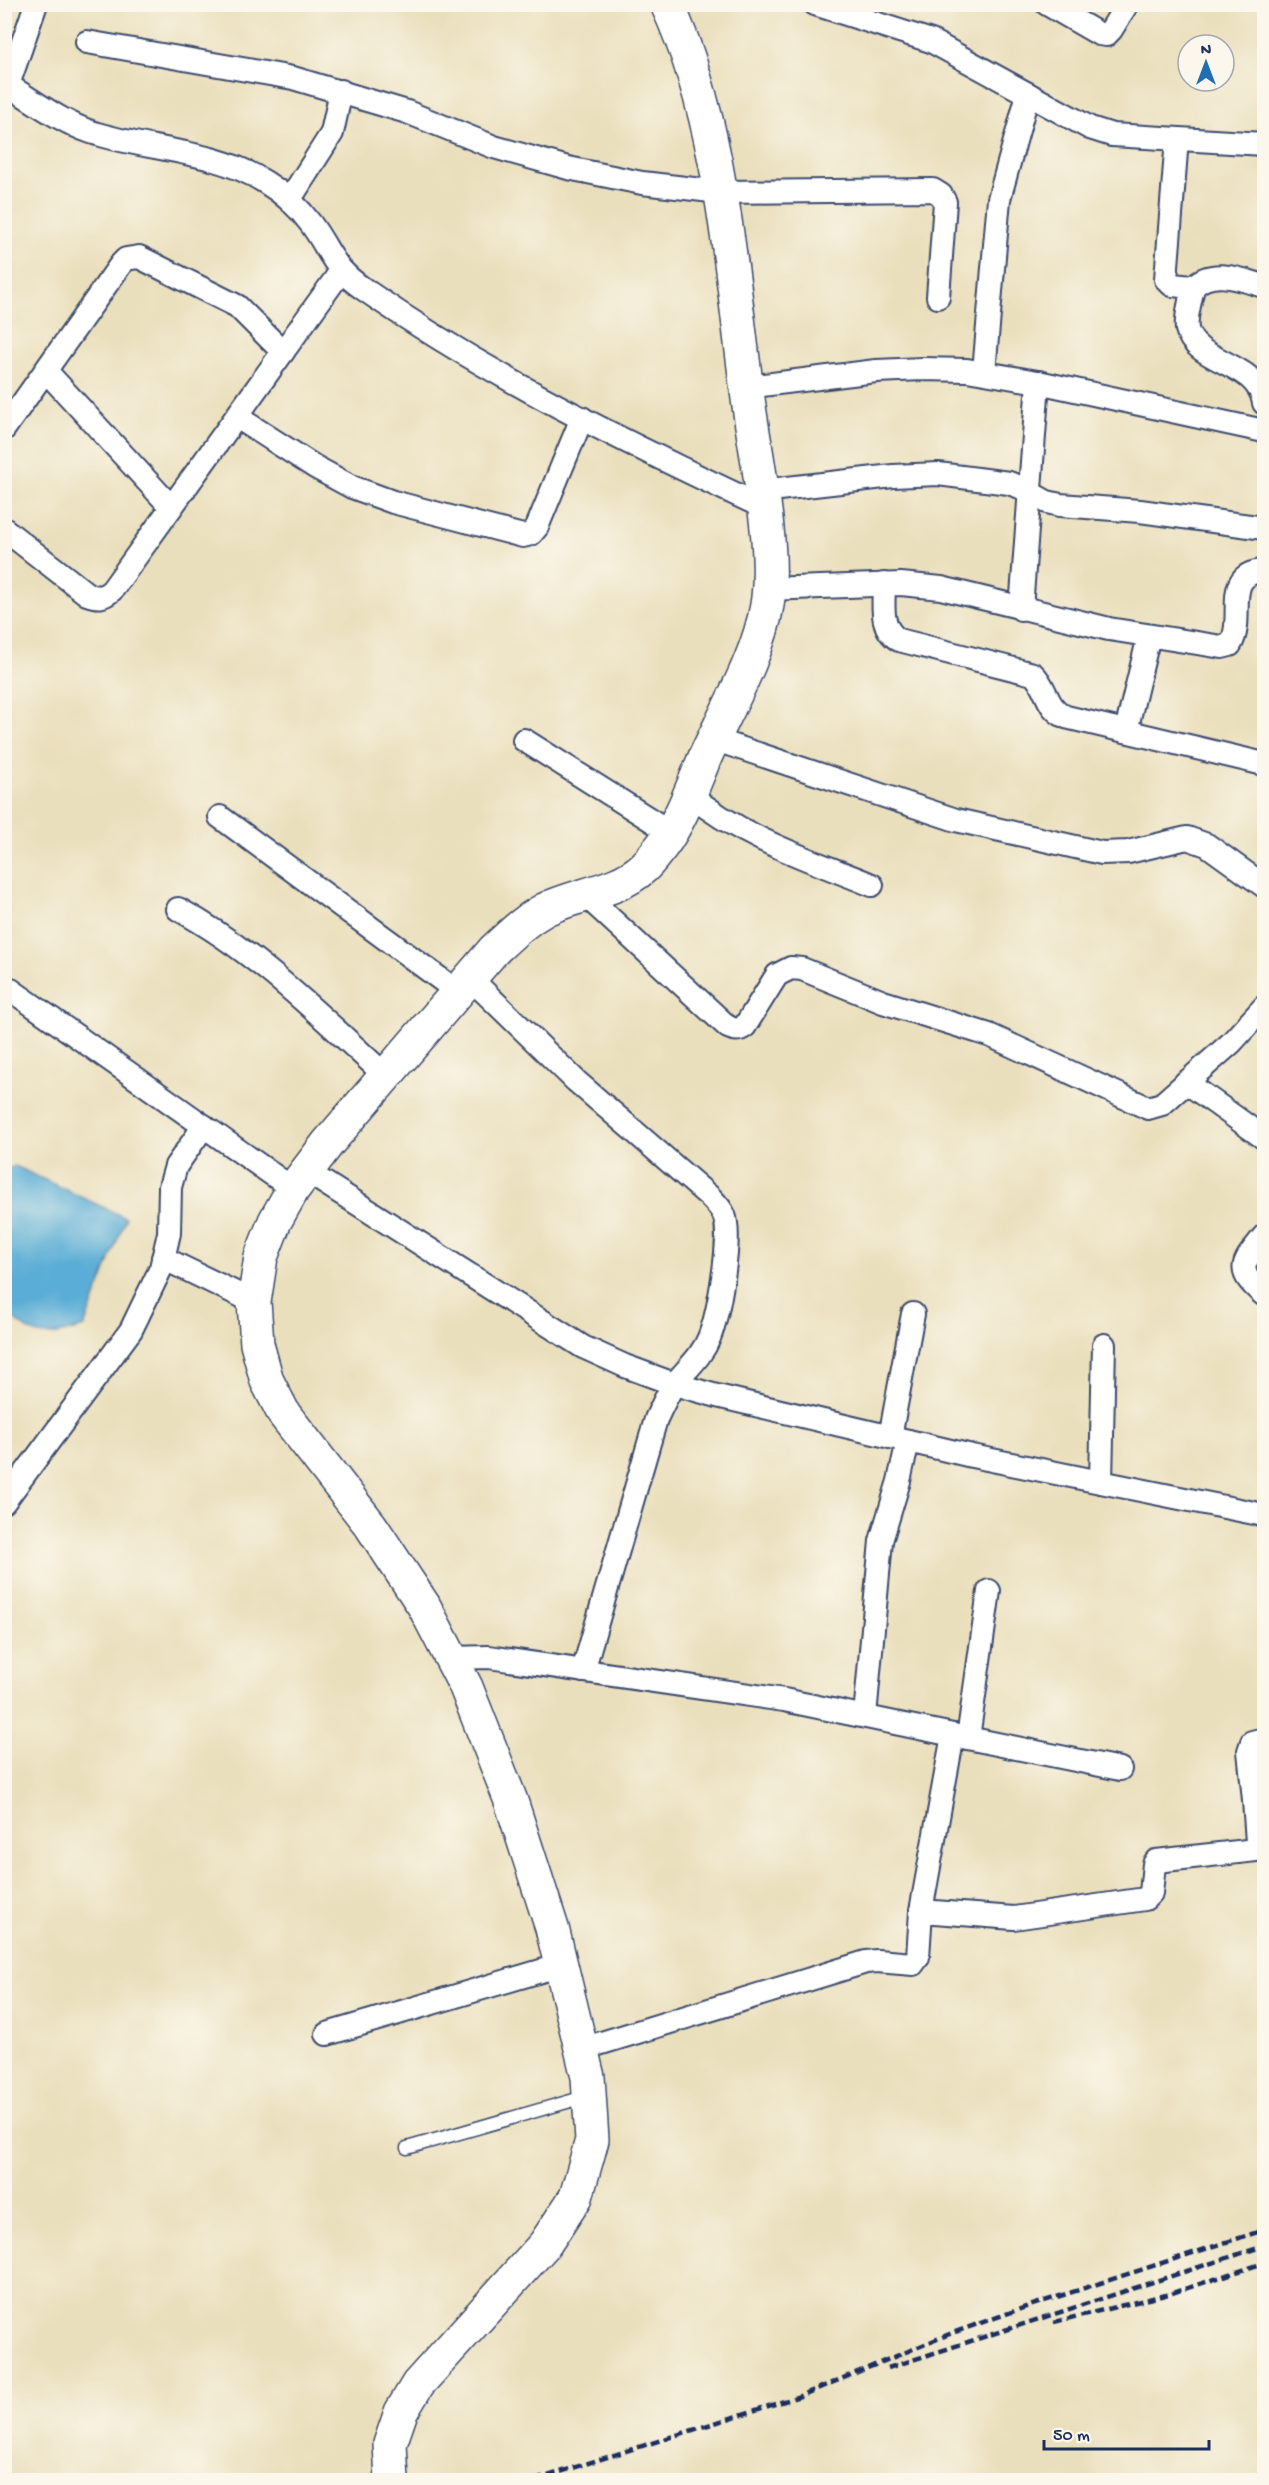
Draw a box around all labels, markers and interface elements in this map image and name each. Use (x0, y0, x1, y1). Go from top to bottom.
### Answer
north arrow (1176, 33, 1236, 93)
text: N (1201, 42, 1212, 61)
scale bar (1044, 2413, 1209, 2451)
text: 50 m (1053, 2426, 1090, 2447)

